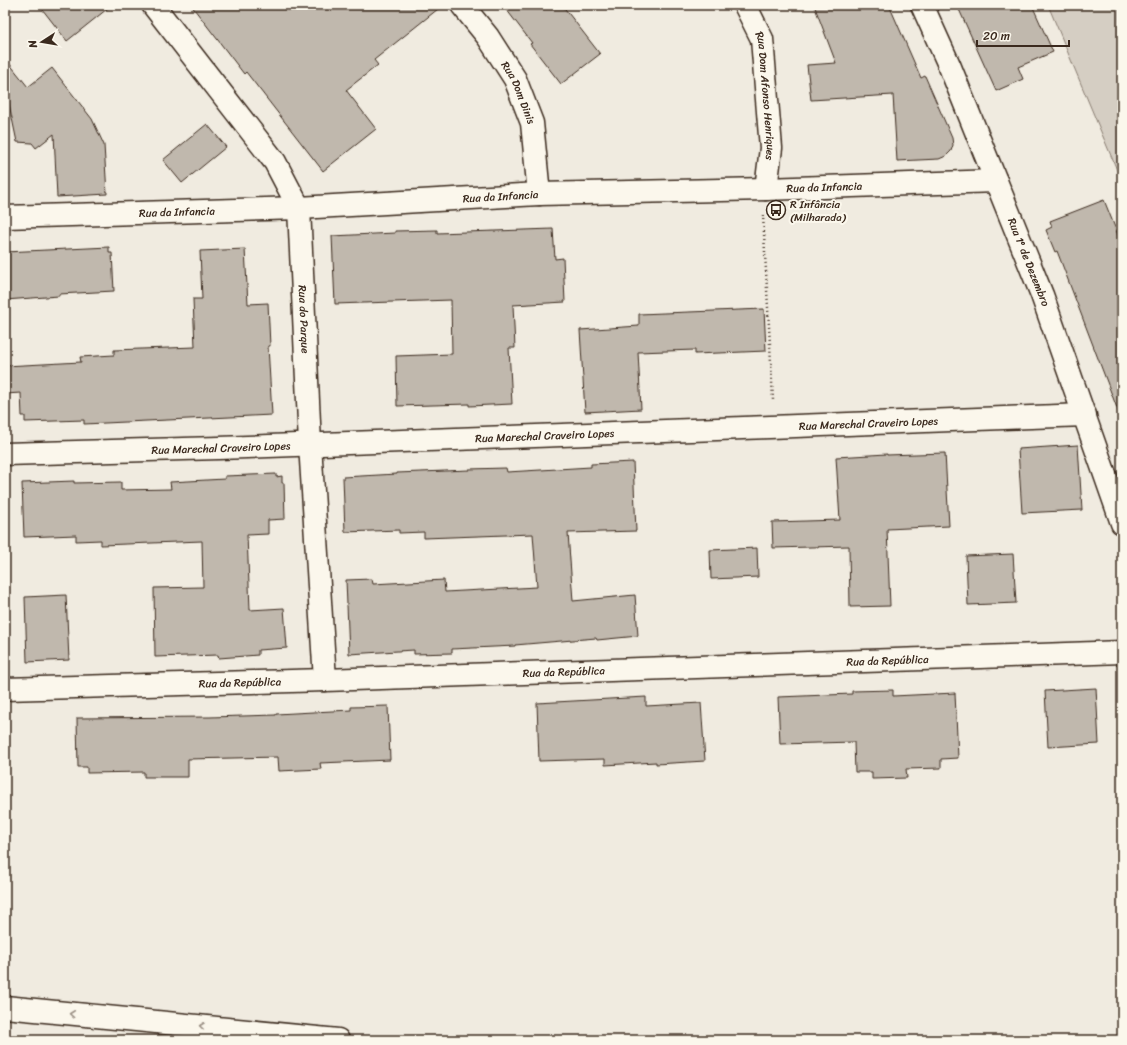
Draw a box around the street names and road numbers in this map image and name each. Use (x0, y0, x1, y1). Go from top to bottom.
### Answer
street label: Rua Dom Afonso Henriques (750, 28, 780, 162)
street label: Rua Dom Dinis (496, 57, 541, 127)
street label: Rua da Infancia (786, 177, 863, 198)
street label: Rua da Infancia (462, 185, 539, 208)
street label: Rua da Infancia (139, 202, 216, 223)
street label: Rua 1º de Dezembro (1002, 215, 1055, 310)
street label: Rua do Parque (293, 285, 315, 355)
street label: Rua Marechal Craveiro Lopes (799, 412, 939, 436)
street label: Rua Marechal Craveiro Lopes (475, 424, 615, 448)
street label: Rua Marechal Craveiro Lopes (151, 436, 291, 460)
street label: Rua da República (846, 650, 930, 672)
street label: Rua da República (522, 661, 606, 683)
street label: Rua da República (198, 672, 282, 694)

